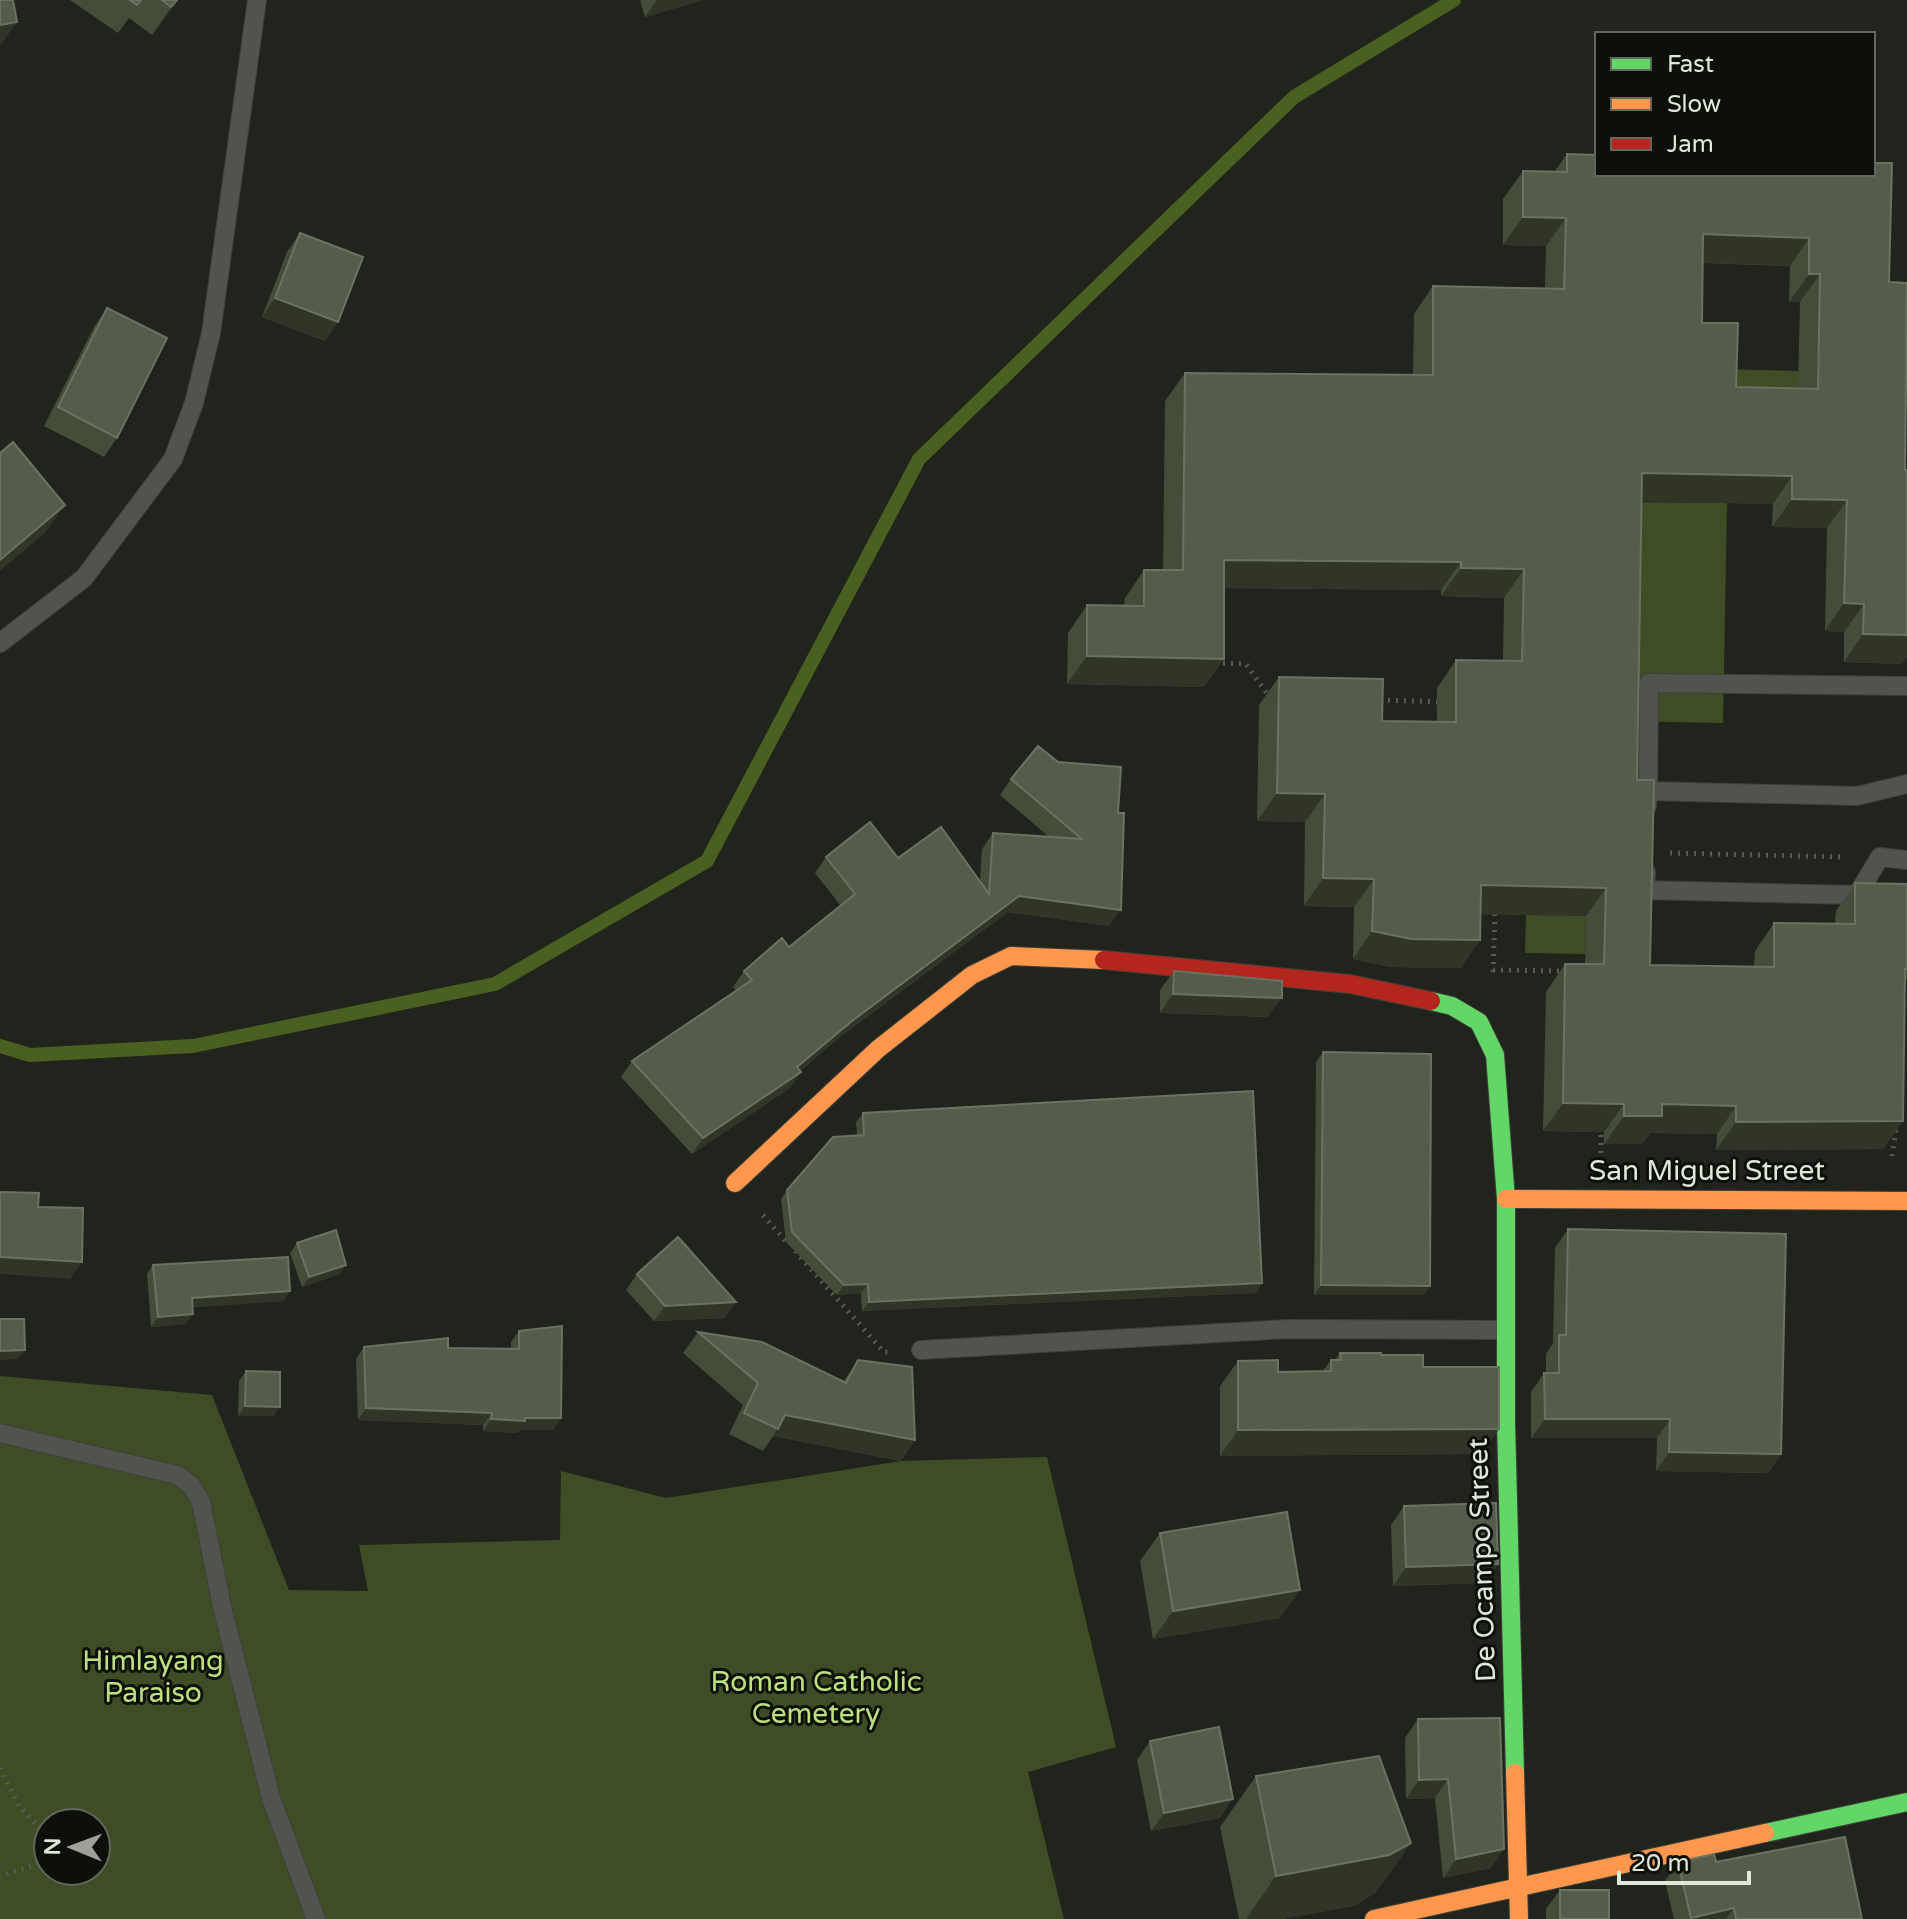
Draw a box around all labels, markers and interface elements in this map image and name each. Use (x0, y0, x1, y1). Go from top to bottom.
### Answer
legend (1595, 32, 1875, 176)
text: Fast (1667, 50, 1714, 79)
text: Slow (1667, 90, 1721, 119)
text: Jam (1667, 130, 1714, 159)
street label: San Miguel Street (1589, 1154, 1825, 1188)
street label: De Ocampo Street (1461, 1437, 1503, 1683)
park label: Himlayang Paraiso (82, 1644, 224, 1710)
park label: Roman Catholic Cemetery (710, 1665, 922, 1731)
north arrow (32, 1807, 112, 1887)
scale bar (1619, 1835, 1749, 1885)
text: N (40, 1838, 66, 1856)
text: 20 m (1631, 1849, 1689, 1878)

